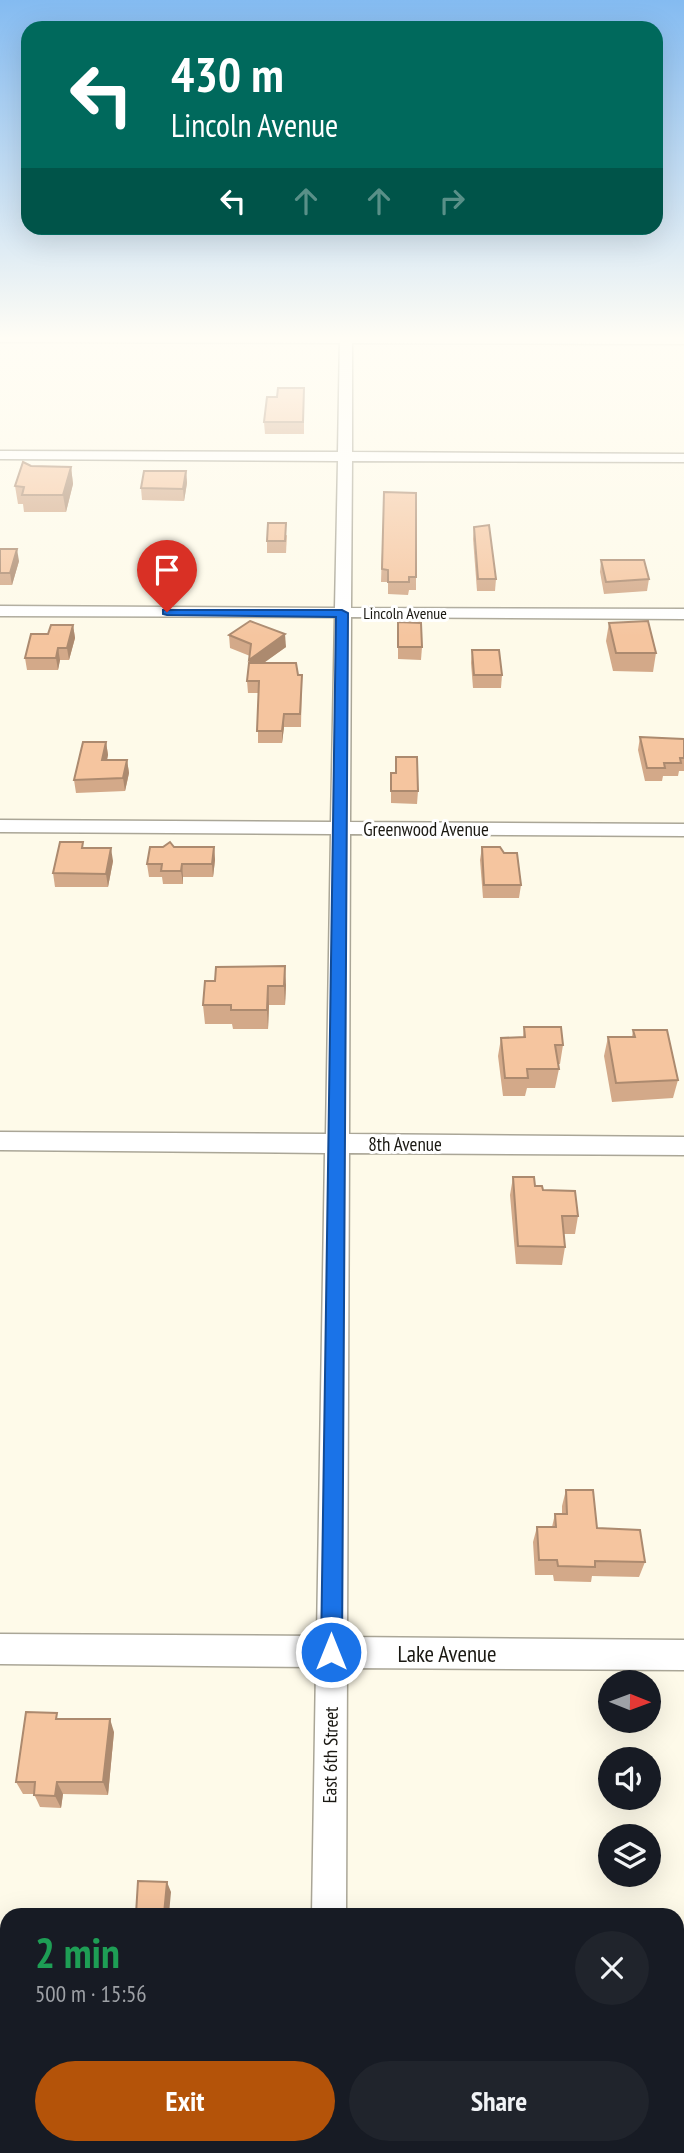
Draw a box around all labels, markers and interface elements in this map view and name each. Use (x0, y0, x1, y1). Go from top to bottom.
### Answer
text: 430 m (171, 42, 284, 106)
icon: left (56, 49, 147, 140)
text: Lincoln Avenue (171, 104, 338, 146)
icon: left (214, 182, 252, 220)
icon: ahead (287, 182, 325, 220)
icon: ahead (360, 182, 398, 220)
icon: right (433, 182, 471, 220)
pin (137, 540, 197, 612)
icon: arrive (148, 551, 186, 589)
street label: Lincoln Avenue (363, 603, 447, 623)
street label: Greenwood Avenue (363, 817, 489, 841)
street label: 8th Avenue (368, 1132, 442, 1156)
position arrow (294, 1615, 368, 1689)
street label: Lake Avenue (397, 1639, 497, 1668)
north arrow (598, 1670, 662, 1732)
map controls (598, 1670, 661, 1887)
street label: East 6th Street (317, 1706, 343, 1804)
button: sound (598, 1747, 661, 1810)
button: layers (598, 1824, 661, 1887)
text: 2 min (35, 1925, 120, 1980)
button: close (575, 1931, 649, 2005)
text: 500 m · 15:56 (35, 1979, 147, 2008)
button: Exit (35, 2061, 335, 2141)
button: Share (349, 2061, 649, 2141)

